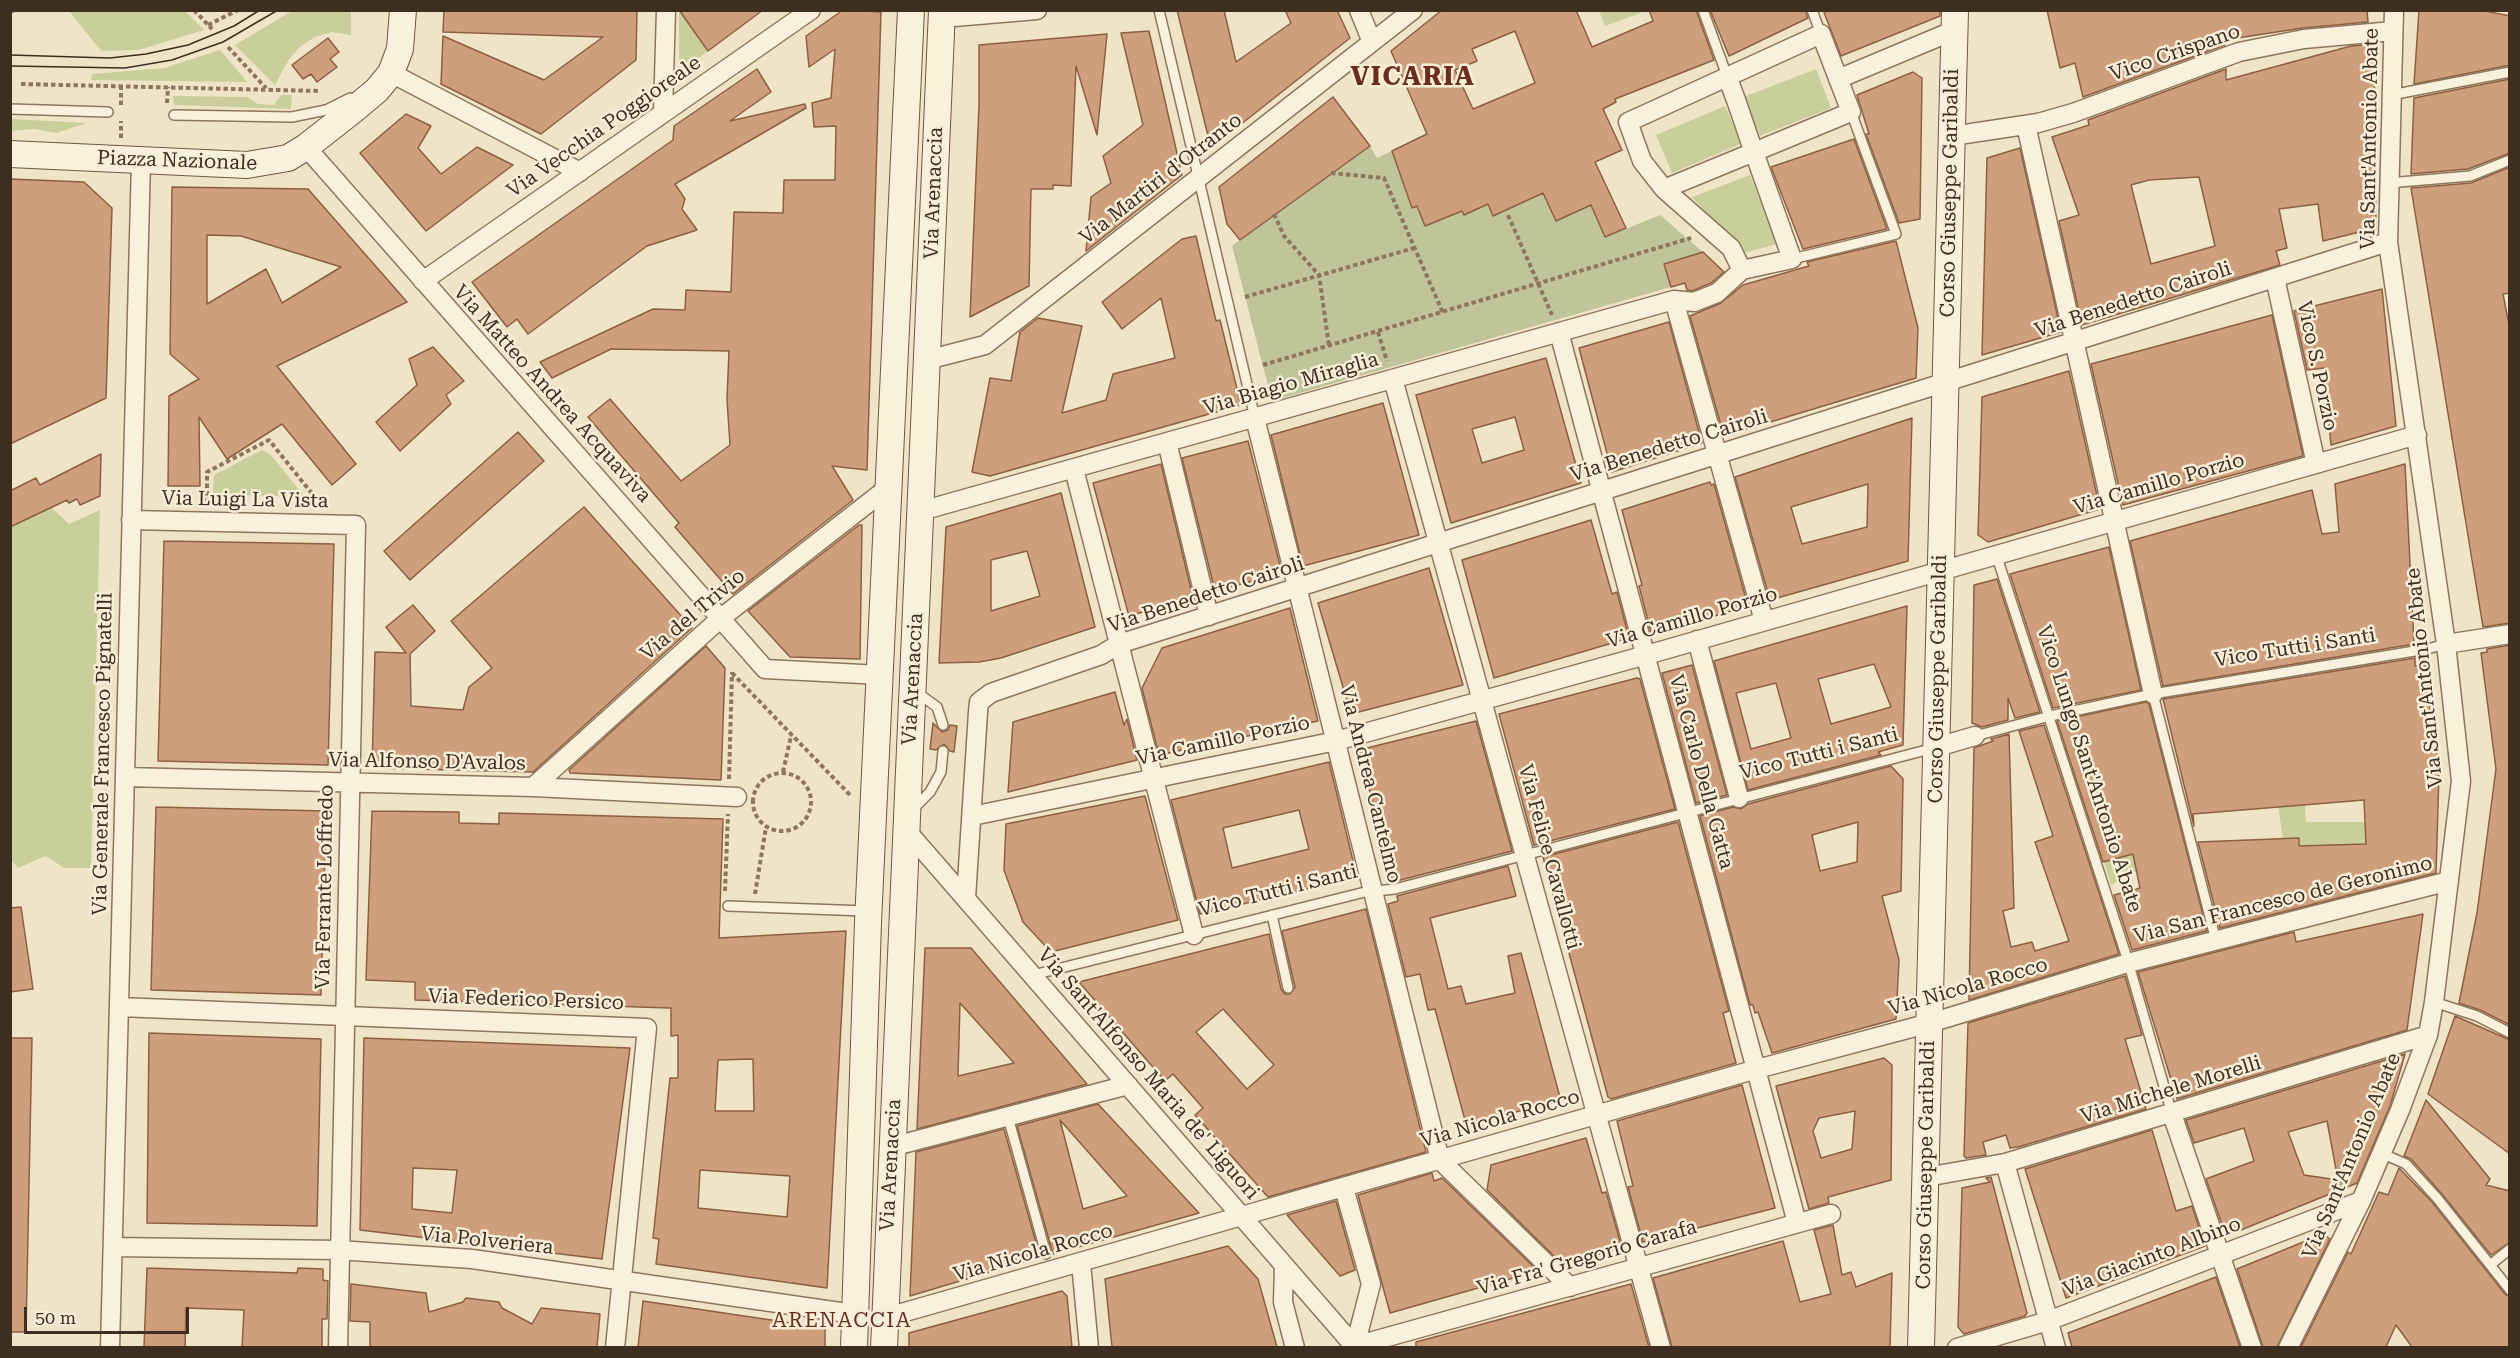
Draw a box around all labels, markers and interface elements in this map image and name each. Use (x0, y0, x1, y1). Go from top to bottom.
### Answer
street label: Vico Crispano (2107, 19, 2243, 87)
street label: Via Sant'Antonio Abate (2356, 28, 2384, 250)
street label: Via Vecchia Poggioreale (503, 51, 705, 203)
district label: VICARIA (1351, 61, 1475, 93)
street label: Corso Giuseppe Garibaldi (1936, 68, 1964, 318)
street label: Via Martiri d'Otranto (1075, 108, 1247, 250)
street label: Via Arenaccia (920, 126, 948, 260)
street label: Piazza Nazionale (96, 146, 258, 176)
street label: Via Benedetto Cairoli (2032, 257, 2234, 343)
street label: Via Matteo Andrea Acquaviva (448, 280, 656, 508)
street label: Vico S. Porzio (2292, 299, 2342, 433)
street label: Via Biagio Miraglia (1201, 348, 1381, 420)
street label: Via Benedetto Cairoli (1567, 405, 1771, 487)
street label: Via Camillo Porzio (2071, 448, 2247, 520)
street label: Via Luigi La Vista (161, 487, 329, 513)
street label: Via Benedetto Cairoli (1105, 552, 1307, 638)
street label: Corso Giuseppe Garibaldi (1924, 554, 1952, 804)
street label: Via del Trivio (636, 564, 750, 666)
street label: Via Sant'Antonio Abate (2401, 567, 2449, 789)
street label: Via Camillo Porzio (1604, 582, 1780, 654)
street label: Via Generale Francesco Pignatelli (88, 592, 118, 916)
street label: Via Arenaccia (898, 612, 928, 746)
street label: Vico Lungo Sant'Antonio Abate (2031, 623, 2147, 915)
street label: Vico Tutti i Santi (2213, 623, 2377, 673)
street label: Via Carlo Della Gatta (1664, 672, 1738, 872)
street label: Via Andrea Cantelmo (1334, 682, 1406, 886)
street label: Via Camillo Porzio (1134, 711, 1312, 771)
street label: Vico Tutti i Santi (1737, 723, 1901, 785)
street label: Via Alfonso D'Avalos (328, 748, 526, 776)
street label: Via Felice Cavallotti (1513, 762, 1585, 952)
street label: Via Ferrante Loffredo (311, 784, 339, 990)
street label: Via San Francesco de Geronimo (2131, 851, 2435, 949)
street label: Vico Tutti i Santi (1196, 860, 1360, 922)
street label: Via Sant'Alfonso Maria de' Liguori (1032, 943, 1264, 1205)
street label: Via Nicola Rocco (1886, 953, 2050, 1021)
street label: Via Federico Persico (427, 985, 625, 1015)
street label: Corso Giuseppe Garibaldi (1912, 1040, 1940, 1290)
street label: Via Sant'Antonio Abate (2298, 1049, 2406, 1263)
street label: Via Michele Morelli (2078, 1051, 2264, 1129)
street label: Via Nicola Rocco (1418, 1085, 1582, 1153)
street label: Via Arenaccia (876, 1098, 906, 1232)
street label: Via Giacinto Albino (2060, 1212, 2244, 1302)
street label: Via Fra' Gregorio Carafa (1474, 1215, 1700, 1301)
street label: Via Nicola Rocco (951, 1219, 1115, 1287)
street label: Via Polveriera (419, 1222, 555, 1260)
scale bar (27, 1295, 192, 1333)
text: 50 m (35, 1307, 76, 1328)
district label: ARENACCIA (772, 1308, 912, 1334)

